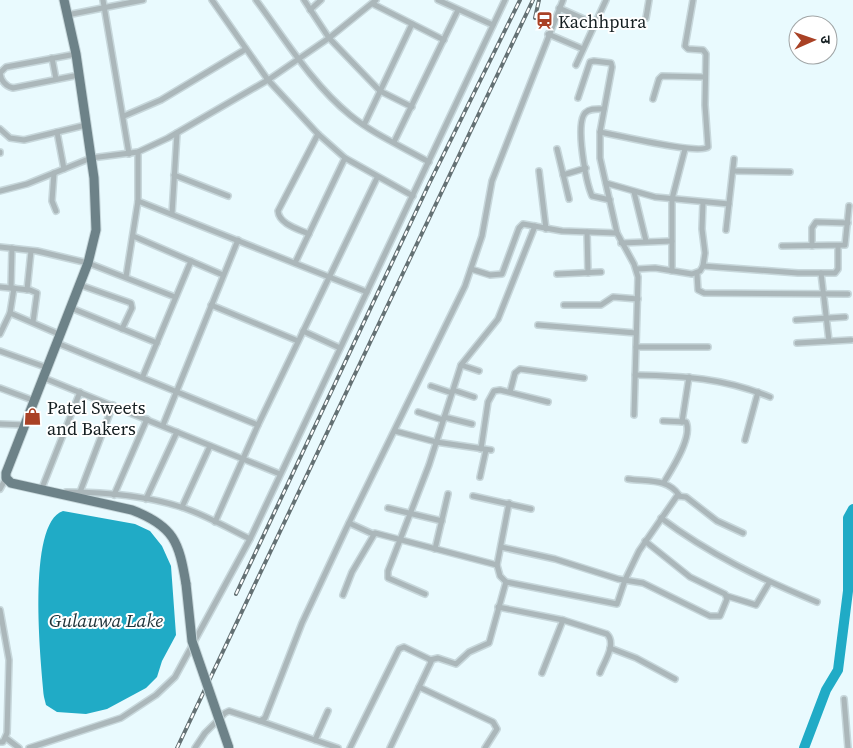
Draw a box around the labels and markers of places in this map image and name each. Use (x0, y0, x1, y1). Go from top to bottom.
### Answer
place label: Kachhpura (558, 9, 647, 34)
station icon: Kachhpura (534, 11, 554, 31)
place label: Patel Sweets and Bakers (47, 395, 146, 441)
shop icon: Patel Sweets and Bakers (23, 407, 43, 427)

